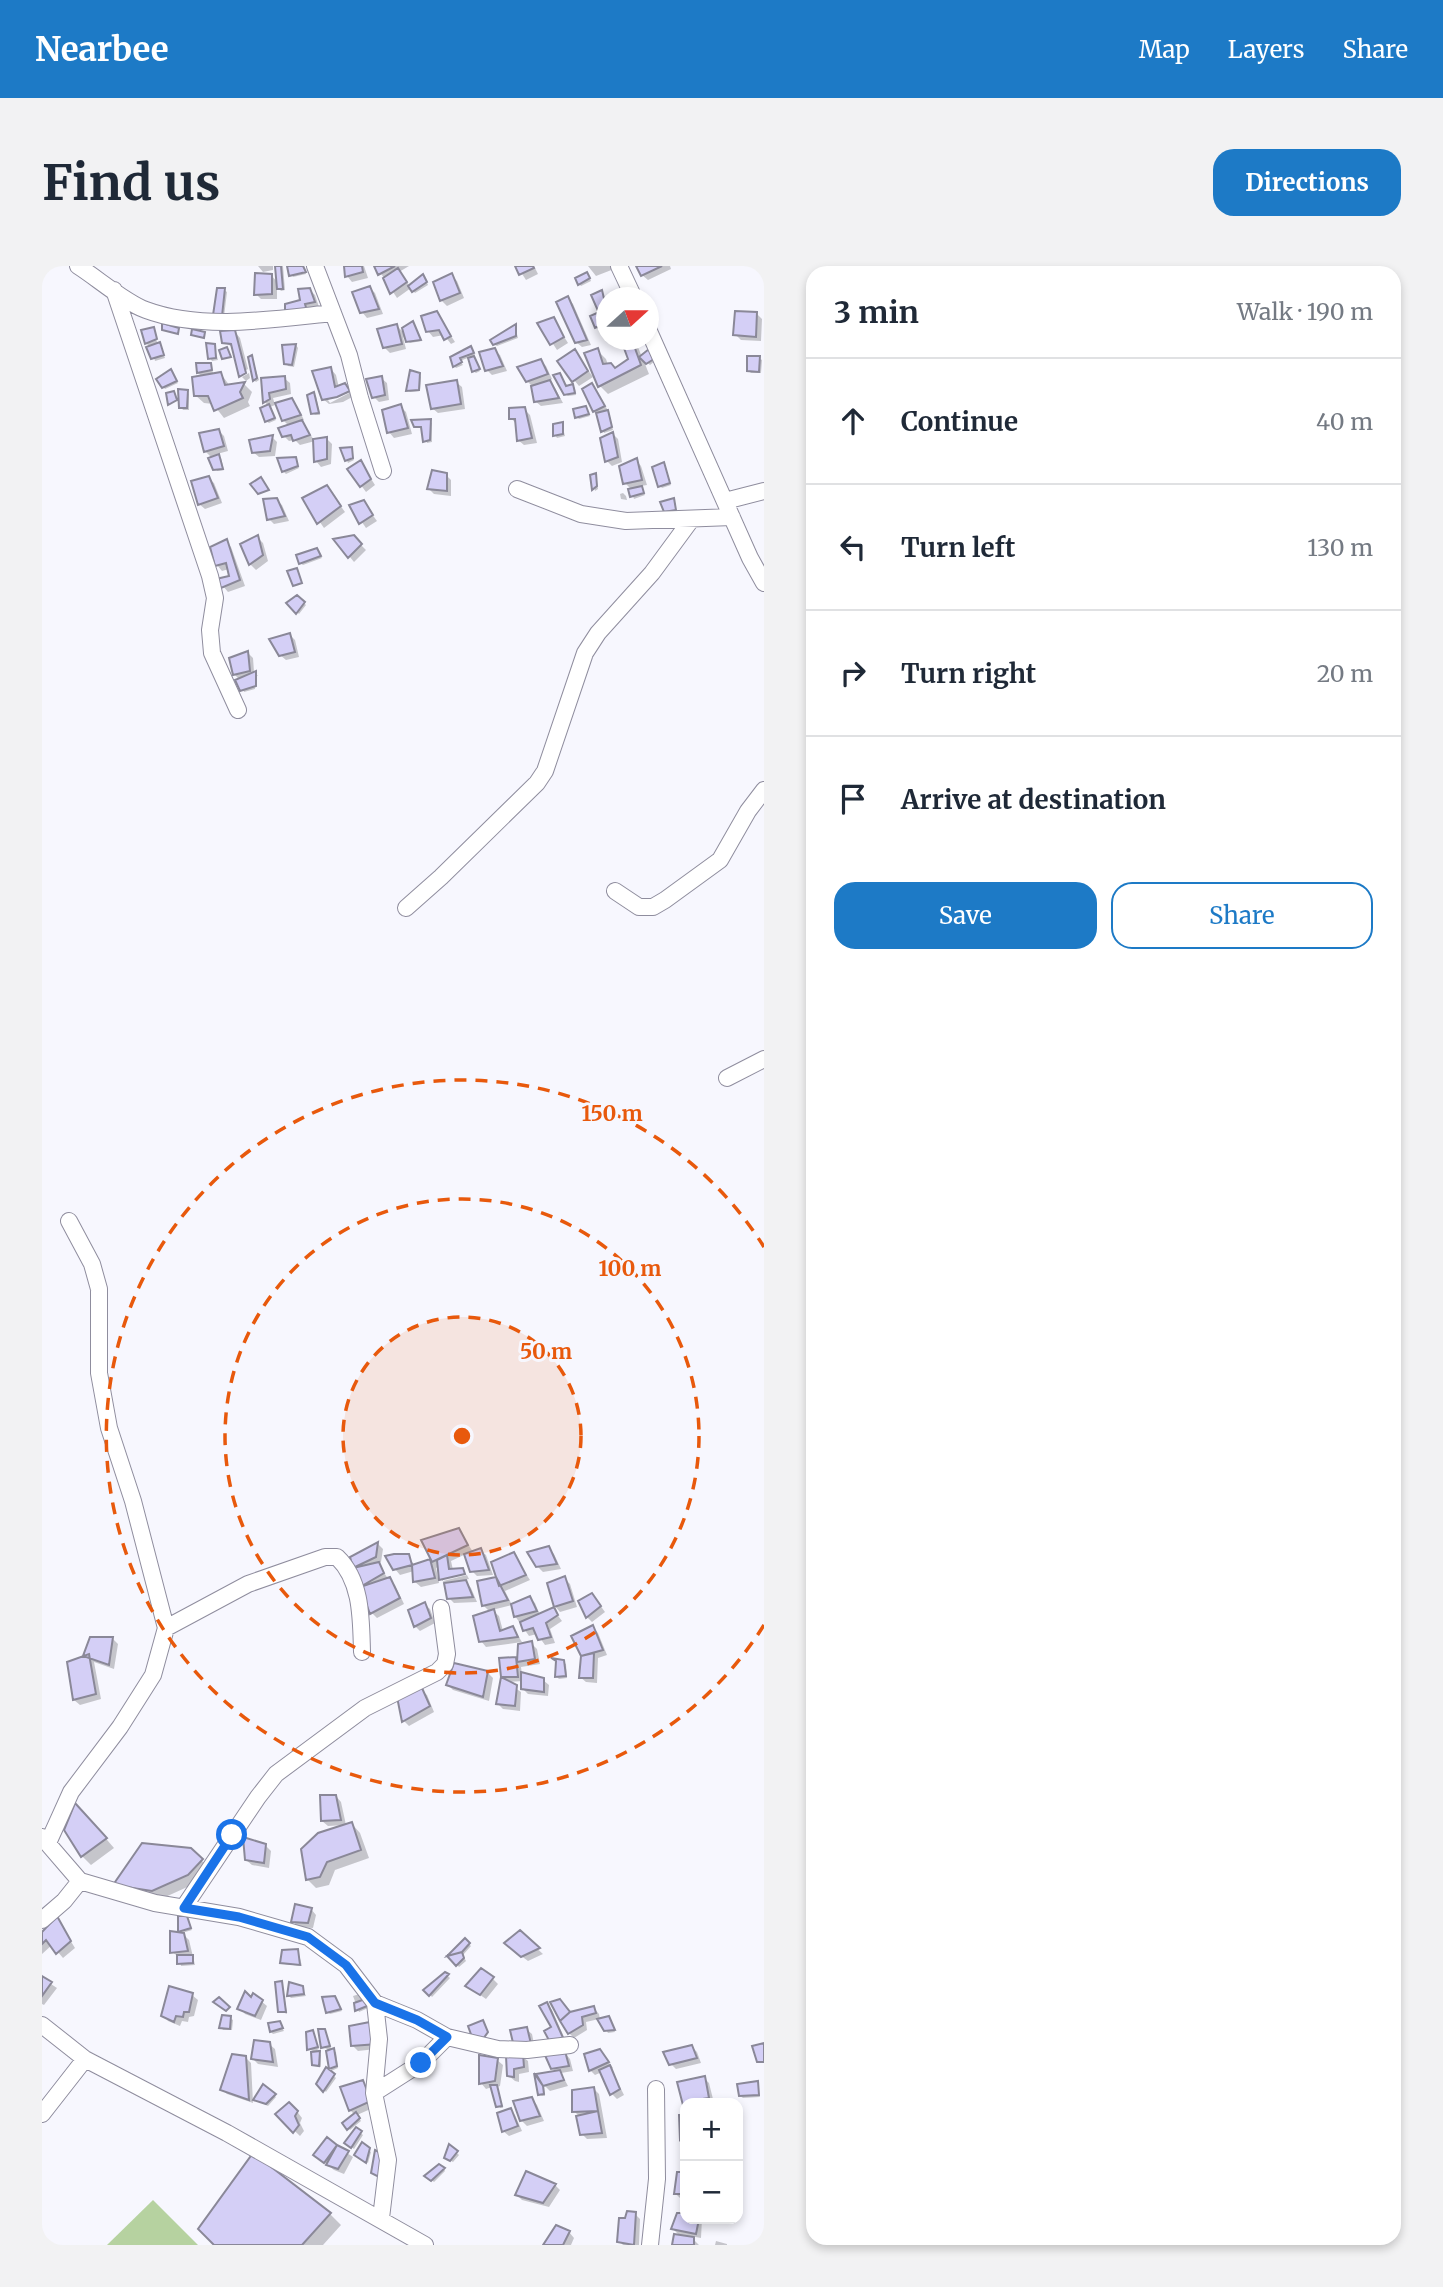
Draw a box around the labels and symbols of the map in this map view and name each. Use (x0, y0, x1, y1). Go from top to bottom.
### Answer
north arrow (596, 287, 659, 350)
text: 150 m (581, 1100, 643, 1127)
text: 100 m (599, 1255, 661, 1282)
text: 50 m (520, 1338, 572, 1365)
centre of rings (450, 1424, 474, 1448)
route start (216, 1819, 247, 1850)
route end (405, 2047, 436, 2078)

